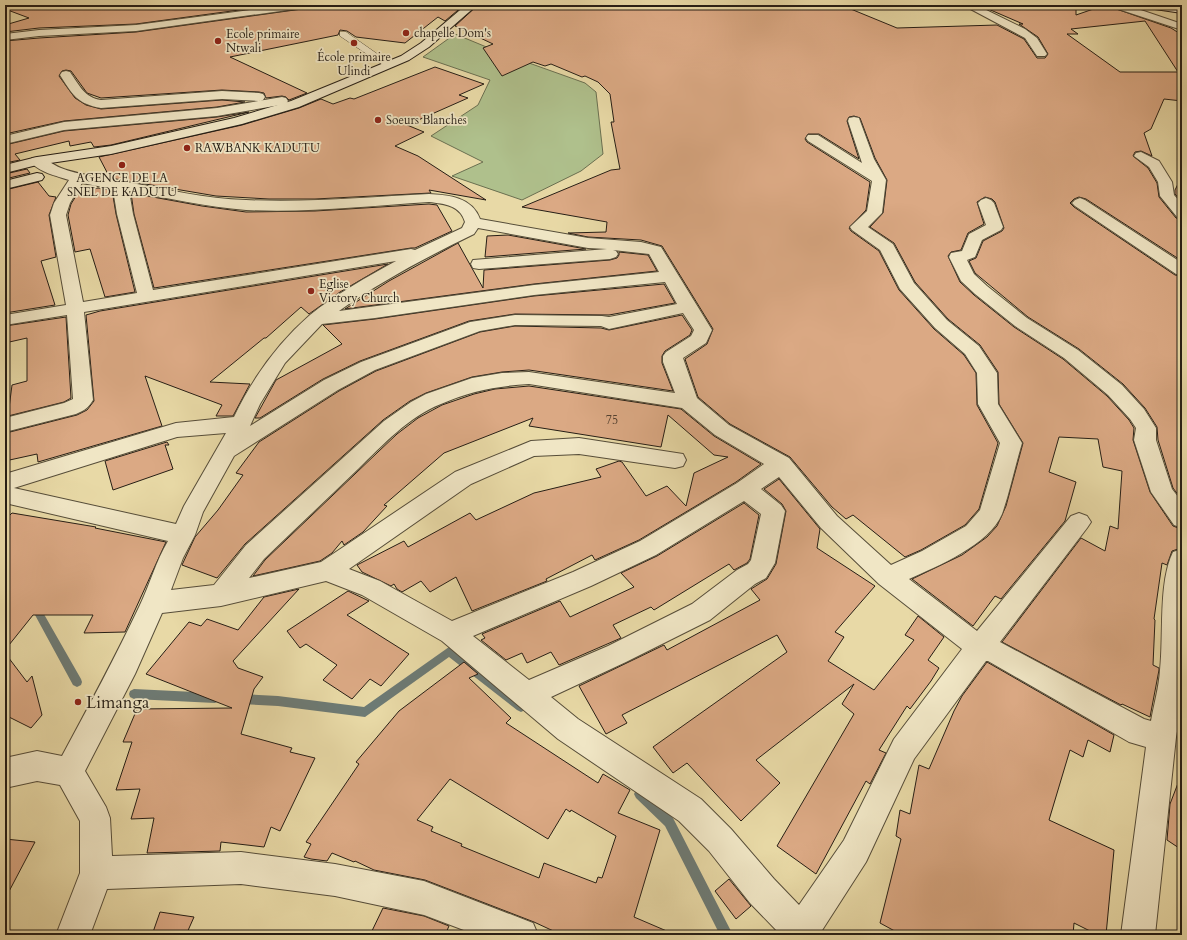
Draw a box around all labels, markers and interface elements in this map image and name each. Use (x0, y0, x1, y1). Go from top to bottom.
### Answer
place label: chapelle Dom's (414, 25, 491, 41)
place label: Ecole primaire Ntwali (226, 26, 300, 56)
marker: chapelle Dom's (401, 28, 411, 38)
marker: Ecole primaire Ntwali (213, 36, 223, 46)
marker: École primaire Ulindi (349, 38, 359, 48)
place label: École primaire Ulindi (317, 48, 391, 79)
place label: Soeurs Blanches (386, 112, 467, 128)
marker: Soeurs Blanches (373, 115, 383, 125)
place label: RAWBANK KADUTU (195, 140, 320, 156)
marker: RAWBANK KADUTU (182, 143, 192, 153)
marker: AGENCE DE LA SNEL DE KADUTU (117, 160, 127, 170)
place label: AGENCE DE LA SNEL DE KADUTU (67, 170, 177, 200)
place label: Eglise Victory Church (319, 276, 400, 306)
marker: Eglise Victory Church (306, 286, 316, 296)
house number: 75 (606, 412, 618, 428)
place label: Limanga (86, 691, 150, 714)
marker: Limanga (73, 697, 83, 707)

